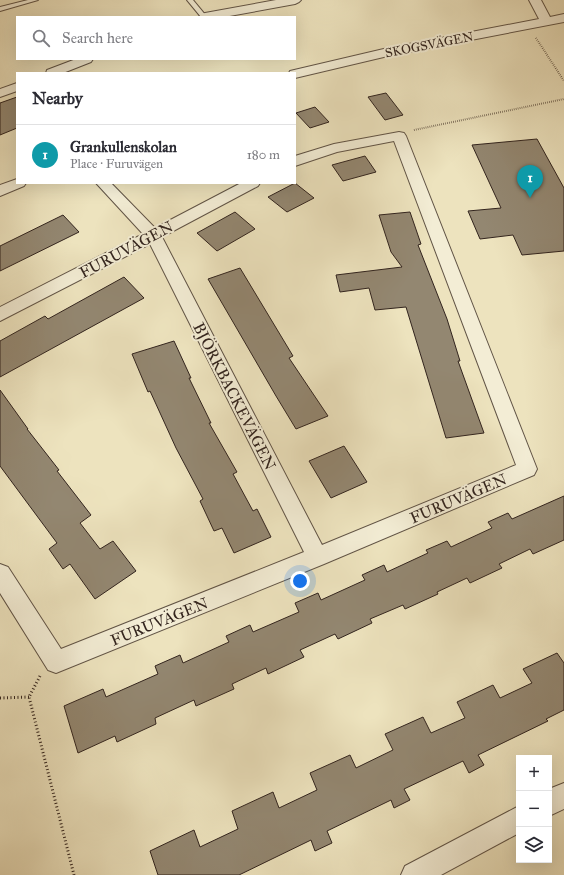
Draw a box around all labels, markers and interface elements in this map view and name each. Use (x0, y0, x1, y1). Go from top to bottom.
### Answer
search box (16, 16, 296, 60)
icon: search (30, 27, 52, 49)
text: Search here (62, 29, 133, 47)
street label: SKOGSVÄGEN (384, 29, 475, 61)
text: Nearby (32, 88, 83, 109)
text: Grankullenskolan (70, 138, 177, 156)
text: 1 (42, 147, 48, 163)
text: 180 m (247, 147, 280, 163)
text: Place · Furuvägen (70, 156, 163, 172)
pin: 1 (517, 165, 543, 198)
street label: FURUVÄGEN (76, 216, 177, 282)
street label: BJÖRKBACKEVÄGEN (188, 319, 281, 474)
street label: FURUVÄGEN (406, 468, 510, 527)
your location (290, 571, 310, 591)
street label: FURUVÄGEN (107, 592, 211, 650)
map controls (516, 755, 552, 863)
button: + (516, 755, 552, 791)
button: − (516, 791, 552, 827)
button: layers (516, 827, 552, 863)

